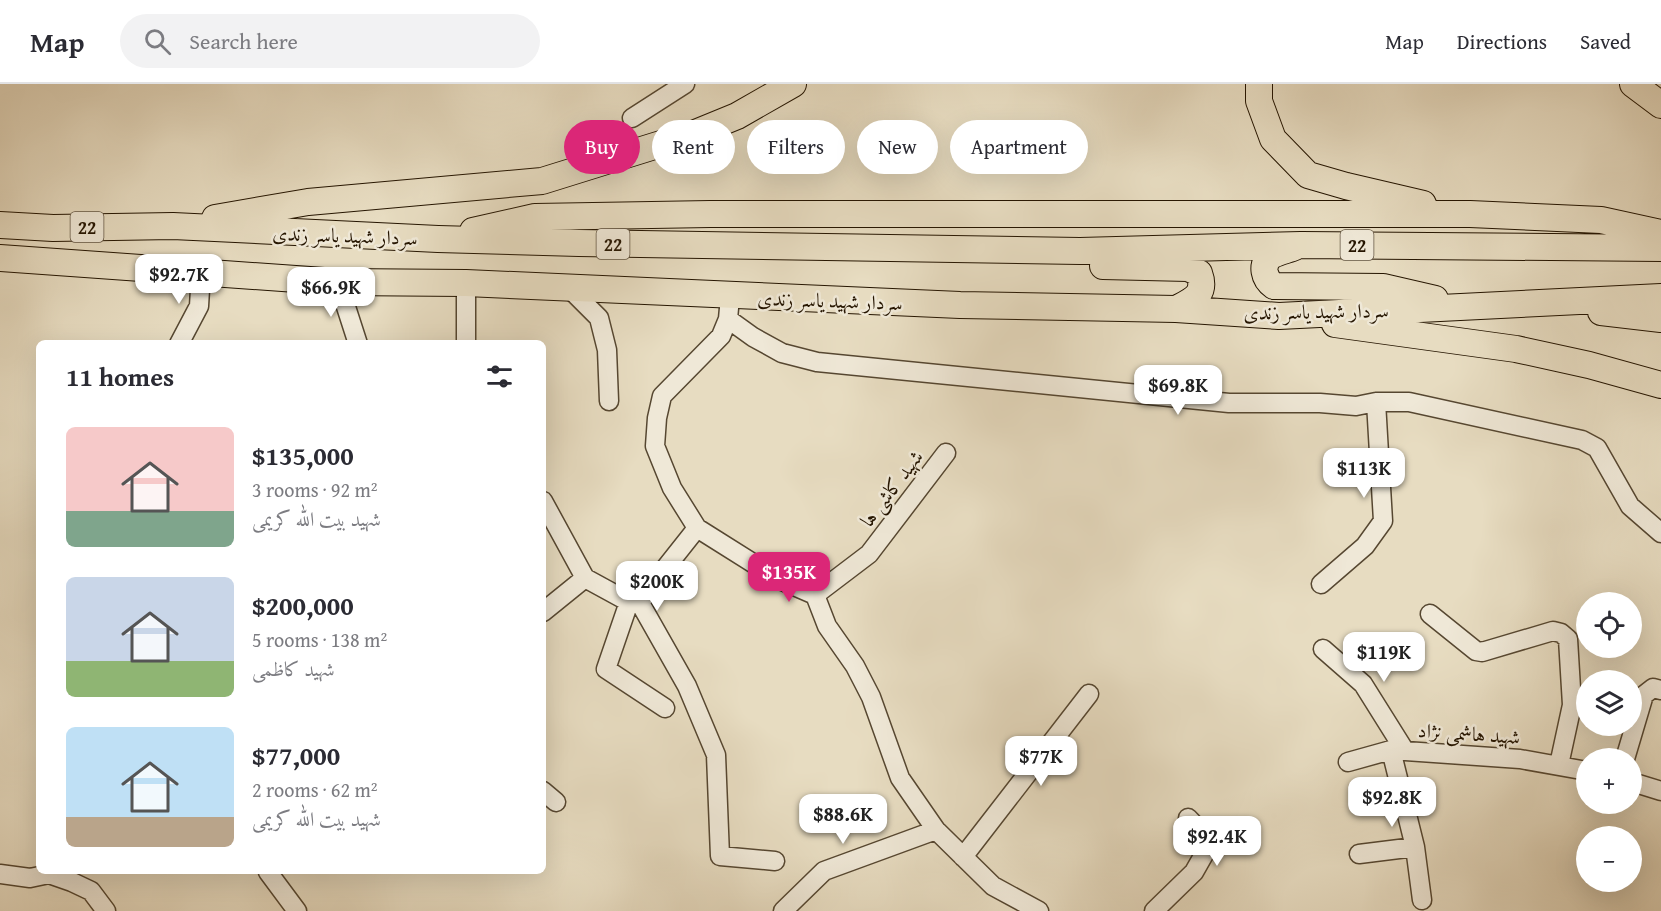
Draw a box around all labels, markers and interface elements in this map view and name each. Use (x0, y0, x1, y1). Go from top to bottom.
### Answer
search box (120, 14, 540, 68)
text: Map (30, 21, 84, 62)
icon: search (141, 25, 174, 58)
text: Search here (189, 25, 298, 57)
text: Map (1385, 26, 1424, 57)
text: Directions (1457, 26, 1547, 57)
text: Saved (1580, 26, 1631, 57)
chip: Buy (564, 120, 640, 174)
chip: Rent (652, 120, 735, 174)
chip: Filters (747, 120, 845, 174)
chip: New (857, 120, 938, 174)
chip: Apartment (950, 120, 1088, 174)
road number: 22 (70, 212, 104, 242)
street label: سردار شهید یاسر زندی (272, 218, 418, 252)
road number: 22 (596, 229, 630, 259)
road number: 22 (1340, 230, 1374, 260)
pin: $92.7K (130, 254, 228, 305)
text: $92.7K (149, 259, 209, 288)
pin: $66.9K (282, 267, 380, 318)
text: $66.9K (301, 272, 361, 301)
street label: سردار شهید یاسر زندی (757, 283, 903, 317)
street label: سردار شهید یاسر زندی (1243, 295, 1389, 327)
text: 11 homes (66, 357, 174, 396)
icon: filters (483, 360, 516, 393)
pin: $69.8K (1129, 365, 1227, 416)
text: $69.8K (1148, 370, 1208, 399)
text: $135,000 (252, 436, 354, 475)
street label: شهید کاشی ها (852, 443, 930, 533)
pin: $113K (1322, 448, 1406, 499)
icon: home (114, 451, 186, 523)
text: $113K (1337, 453, 1391, 482)
text: 3 rooms · 92 m² (252, 475, 378, 504)
text: شهید بیت الله کریمی (252, 504, 381, 533)
pin: $135K (747, 552, 831, 603)
text: $135K (762, 557, 816, 586)
pin: $200K (615, 561, 699, 612)
text: $200K (630, 566, 684, 595)
text: $200,000 (252, 586, 354, 625)
map controls (1576, 592, 1642, 892)
button: locate (1576, 592, 1642, 658)
icon: home (114, 601, 186, 673)
text: 5 rooms · 138 m² (252, 625, 387, 654)
pin: $119K (1342, 632, 1426, 683)
text: $119K (1357, 637, 1411, 666)
text: شهید کاظمی (252, 654, 335, 683)
button: layers (1576, 670, 1642, 736)
street label: شهید هاشمی نژاد (1417, 715, 1521, 751)
text: $77,000 (252, 736, 340, 775)
pin: $77K (1005, 736, 1077, 787)
text: $77K (1019, 741, 1063, 770)
button: + (1576, 748, 1642, 814)
icon: home (114, 751, 186, 823)
text: 2 rooms · 62 m² (252, 775, 378, 804)
pin: $92.8K (1343, 777, 1441, 828)
text: $92.8K (1362, 782, 1422, 811)
pin: $88.6K (794, 794, 892, 845)
text: $88.6K (813, 799, 873, 828)
text: شهید بیت الله کریمی (252, 804, 381, 833)
pin: $92.4K (1168, 816, 1266, 867)
text: $92.4K (1187, 821, 1247, 850)
button: − (1576, 826, 1642, 892)

